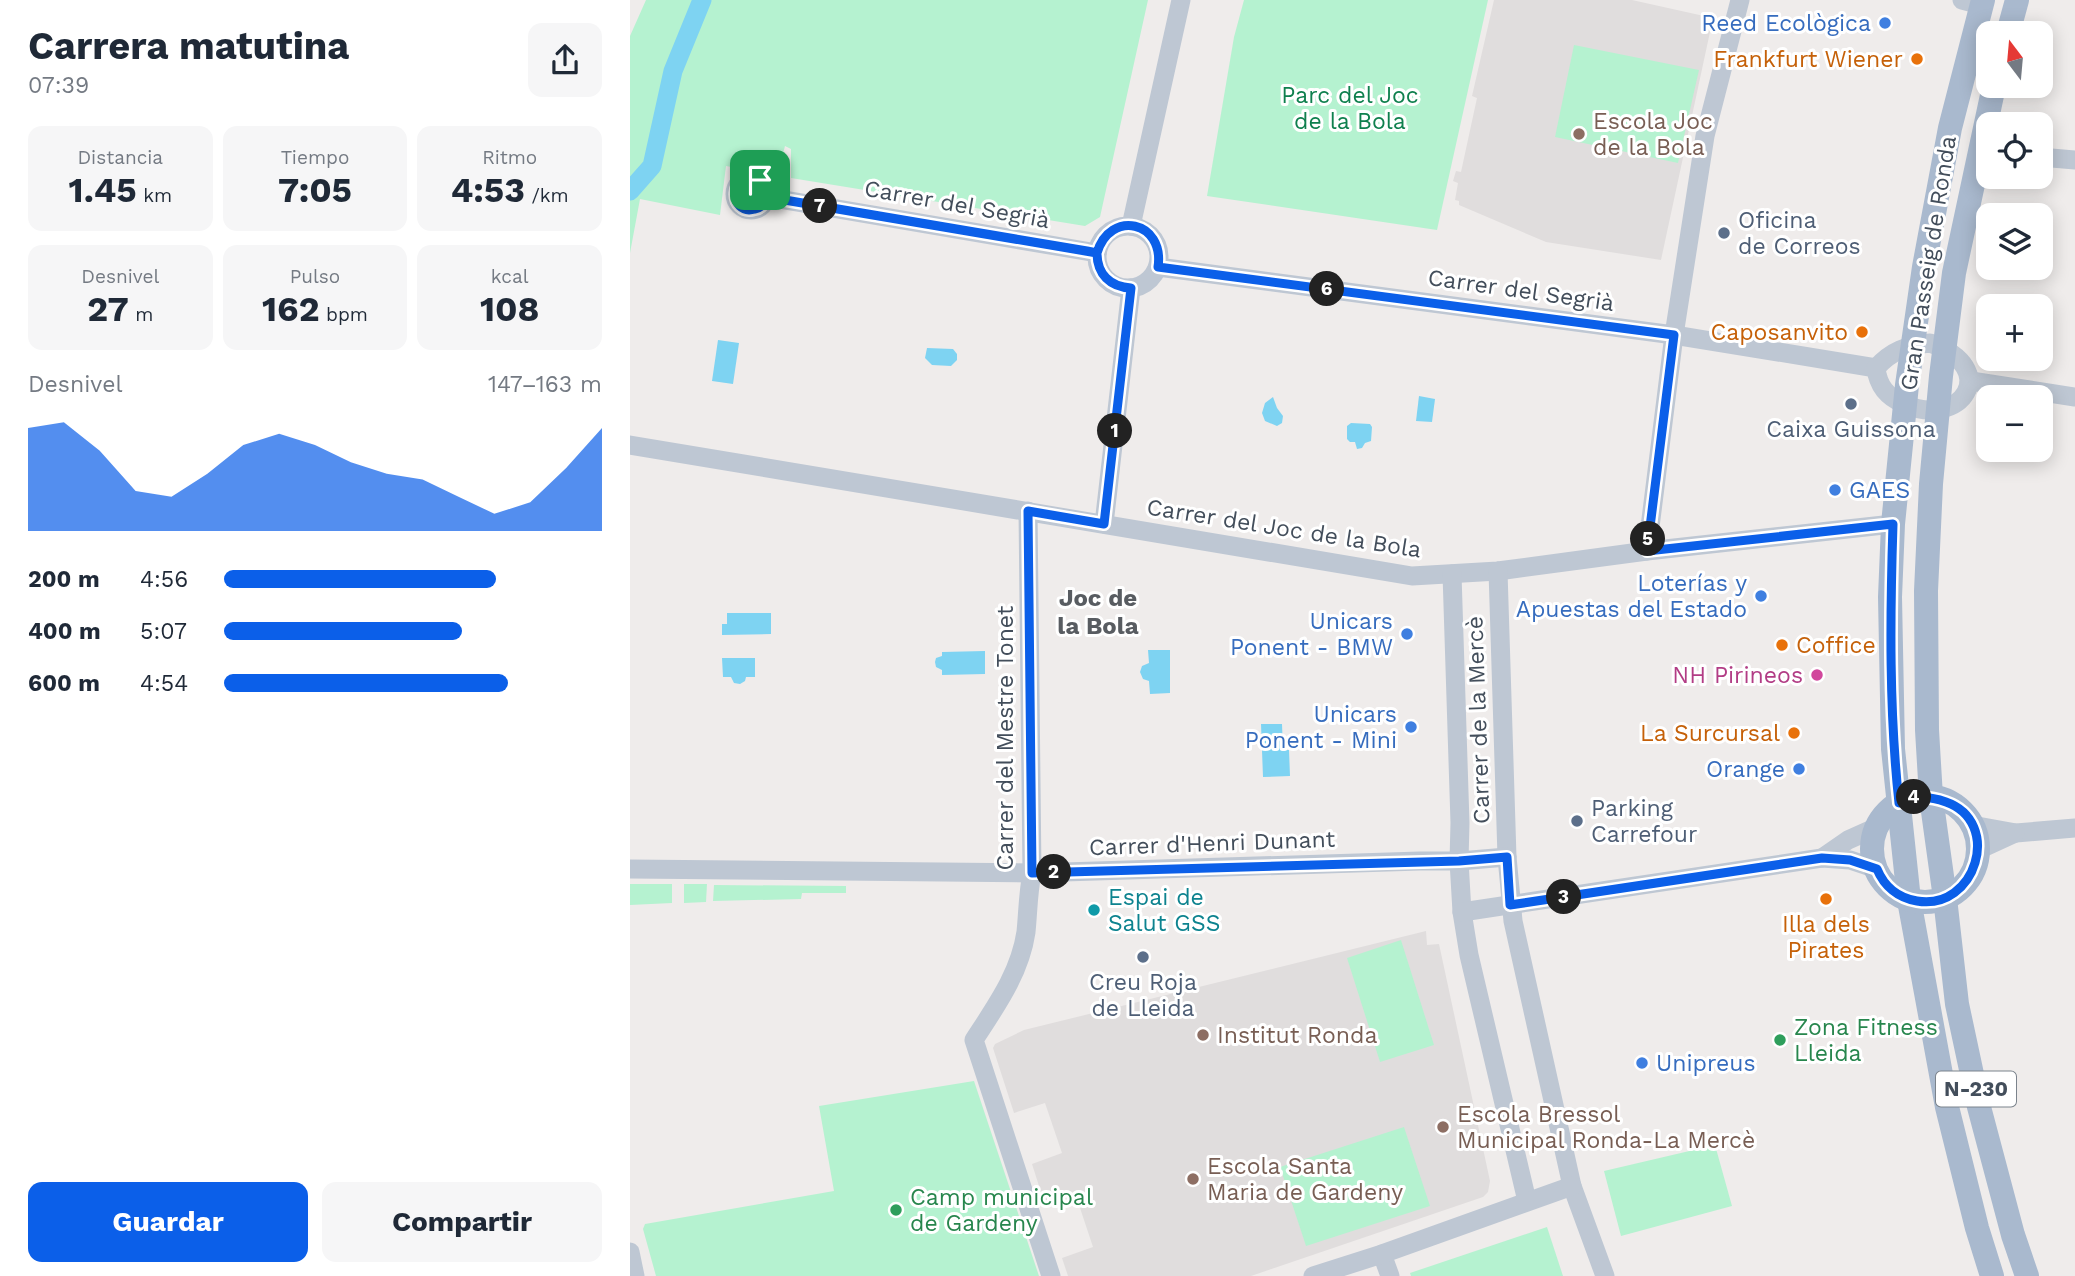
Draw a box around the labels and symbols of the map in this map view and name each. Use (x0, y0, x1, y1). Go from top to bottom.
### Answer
place label: Reed Ecològica (1701, 10, 1871, 37)
marker: Reed Ecològica (1877, 15, 1893, 31)
north arrow (1976, 21, 2053, 98)
place label: Frankfurt Wiener (1713, 46, 1903, 73)
marker: Frankfurt Wiener (1909, 51, 1925, 67)
park label: Parc del Joc de la Bola (1281, 82, 1419, 135)
place label: Escola Joc de la Bola (1593, 108, 1713, 161)
marker: Escola Joc de la Bola (1571, 126, 1587, 142)
street label: Gran Passeig de Ronda (1895, 134, 1962, 392)
pin (730, 150, 790, 210)
street label: Carrer del Segrià (862, 175, 1052, 234)
pin: 7 (802, 188, 838, 224)
place label: Oficina de Correos (1738, 207, 1861, 260)
marker: Oficina de Correos (1716, 225, 1732, 241)
street label: Carrer del Segrià (1426, 264, 1616, 317)
pin: 6 (1310, 272, 1344, 306)
place label: Caposanvito (1710, 319, 1848, 346)
marker: Caposanvito (1854, 324, 1870, 340)
marker: Caixa Guissona (1843, 396, 1859, 412)
pin: 1 (1098, 414, 1133, 448)
place label: Caixa Guissona (1766, 416, 1936, 443)
place label: GAES (1849, 477, 1910, 504)
marker: GAES (1827, 482, 1843, 498)
street label: Carrer del Joc de la Bola (1145, 493, 1423, 564)
pin: 5 (1630, 522, 1666, 556)
place label: Loterías y Apuestas del Estado (1516, 570, 1747, 623)
district label: Joc de la Bola (1057, 584, 1139, 640)
marker: Loterías y Apuestas del Estado (1753, 588, 1769, 604)
street label: Carrer del Mestre Tonet (992, 605, 1019, 870)
place label: Unicars Ponent - BMW (1230, 608, 1393, 661)
street label: Carrer de la Mercè (1461, 616, 1496, 824)
marker: Unicars Ponent - BMW (1399, 626, 1415, 642)
place label: Coffice (1796, 632, 1876, 659)
marker: Coffice (1774, 637, 1790, 653)
place label: NH Pirineos (1672, 662, 1803, 689)
marker: NH Pirineos (1809, 667, 1825, 683)
place label: Unicars Ponent - Mini (1245, 701, 1397, 754)
marker: Unicars Ponent - Mini (1403, 719, 1419, 735)
place label: La Surcursal (1640, 720, 1780, 747)
marker: La Surcursal (1786, 725, 1802, 741)
place label: Orange (1706, 756, 1785, 783)
marker: Orange (1791, 761, 1807, 777)
pin: 4 (1896, 780, 1932, 814)
place label: Parking Carrefour (1591, 795, 1697, 848)
marker: Parking Carrefour (1569, 813, 1585, 829)
street label: Carrer d'Henri Dunant (1088, 826, 1336, 861)
pin: 2 (1036, 854, 1072, 890)
pin: 3 (1546, 880, 1581, 914)
place label: Espai de Salut GSS (1108, 884, 1220, 937)
marker: Illa dels Pirates (1818, 891, 1834, 907)
marker: Espai de Salut GSS (1086, 902, 1102, 918)
place label: Illa dels Pirates (1782, 911, 1870, 964)
marker: Creu Roja de Lleida (1135, 949, 1151, 965)
place label: Creu Roja de Lleida (1089, 969, 1197, 1022)
place label: Zona Fitness Lleida (1794, 1014, 1938, 1067)
place label: Institut Ronda (1217, 1022, 1378, 1049)
marker: Institut Ronda (1195, 1027, 1211, 1043)
marker: Zona Fitness Lleida (1772, 1032, 1788, 1048)
place label: Unipreus (1656, 1050, 1756, 1077)
marker: Unipreus (1634, 1055, 1650, 1071)
road number: N-230 (1936, 1072, 2016, 1106)
place label: Escola Bressol Municipal Ronda-La Mercè (1457, 1101, 1755, 1154)
marker: Escola Bressol Municipal Ronda-La Mercè (1435, 1119, 1451, 1135)
place label: Escola Santa Maria de Gardeny (1207, 1153, 1403, 1206)
marker: Escola Santa Maria de Gardeny (1185, 1171, 1201, 1187)
place label: Camp municipal de Gardeny (910, 1184, 1093, 1237)
marker: Camp municipal de Gardeny (888, 1202, 904, 1218)

